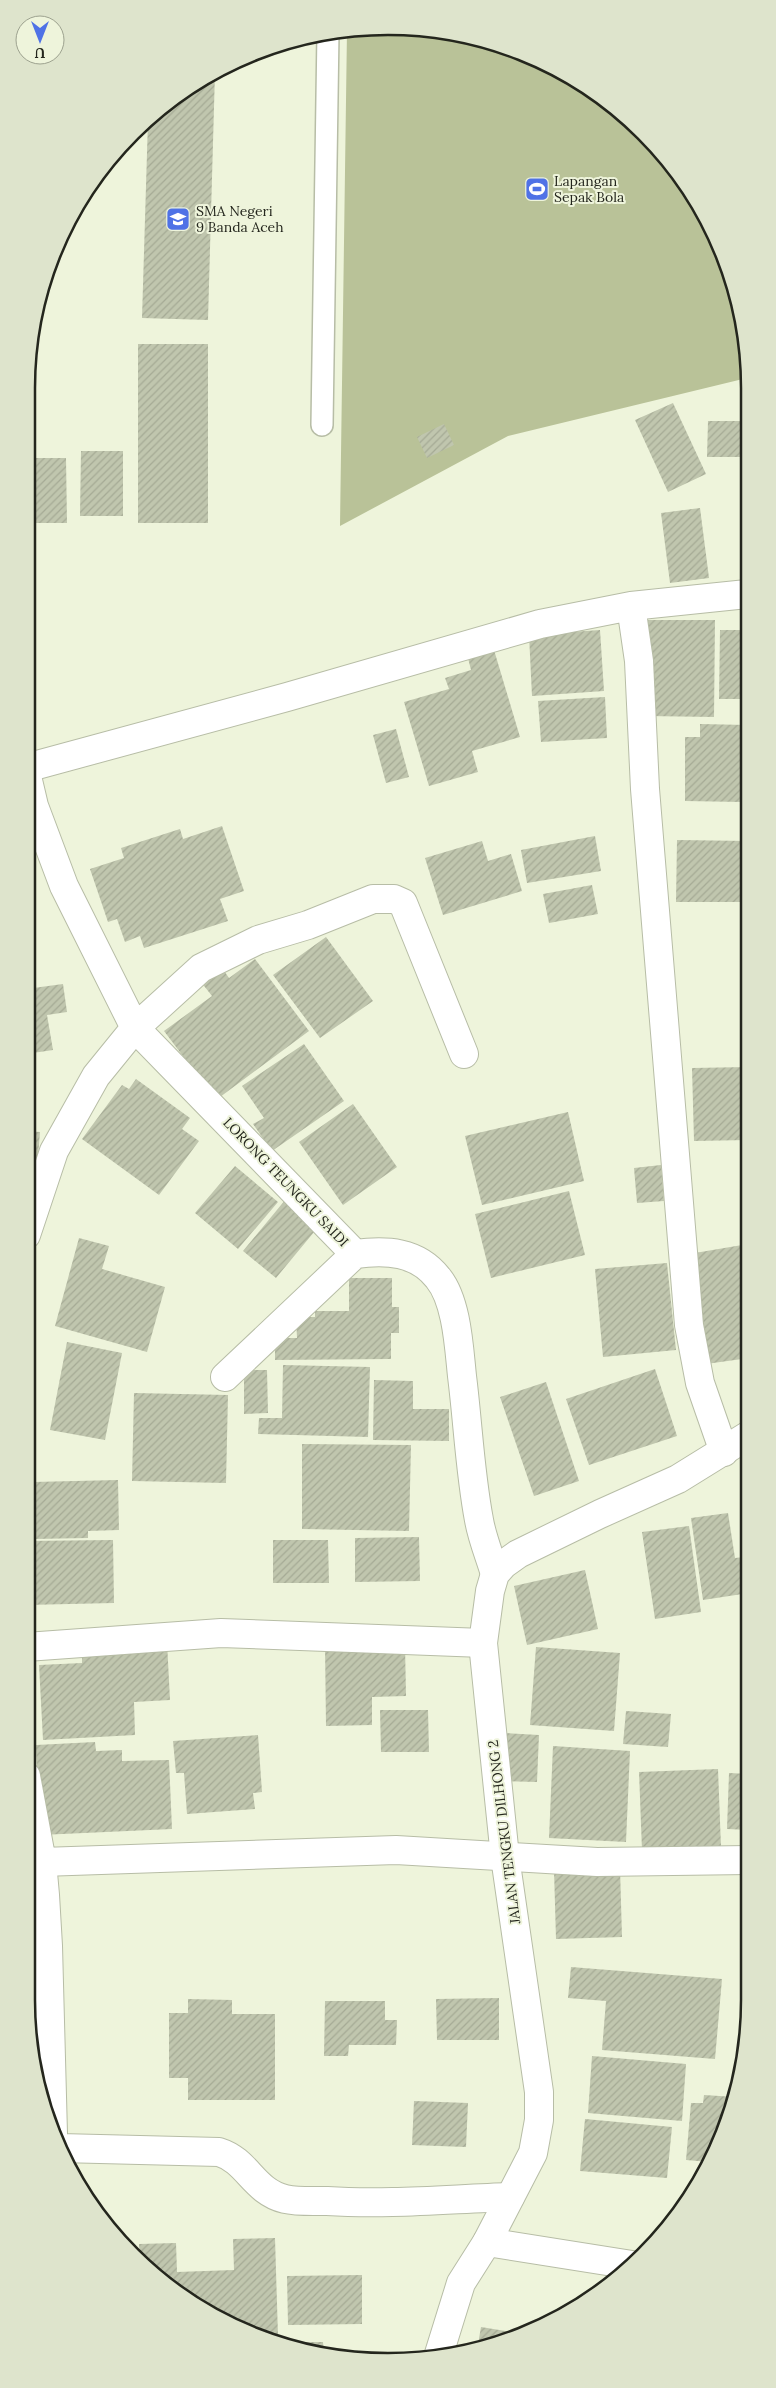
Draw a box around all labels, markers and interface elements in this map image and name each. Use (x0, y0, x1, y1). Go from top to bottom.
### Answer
north arrow (15, 15, 65, 65)
text: U (34, 44, 45, 62)
place label: Lapangan Sepak Bola (554, 172, 624, 206)
sports icon: Lapangan Sepak Bola (524, 176, 550, 202)
place label: SMA Negeri 9 Banda Aceh (196, 202, 284, 236)
school or university icon: SMA Negeri 9 Banda Aceh (165, 206, 191, 232)
street label: LORONG TEUNGKU SAIDI (219, 1113, 353, 1251)
street label: JALAN TENGKU DILHONG 2 (484, 1739, 524, 1926)

